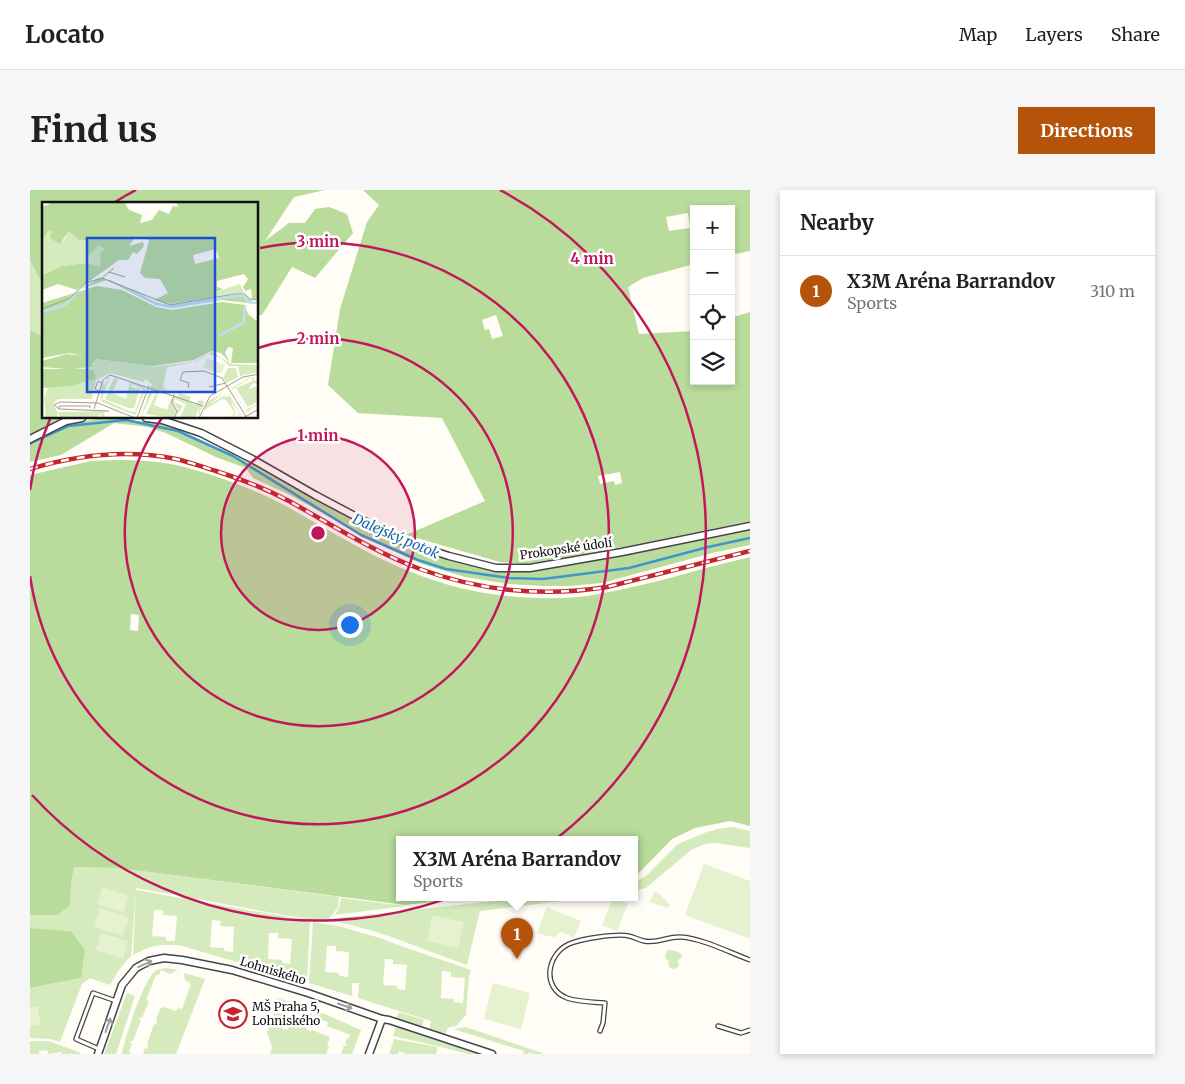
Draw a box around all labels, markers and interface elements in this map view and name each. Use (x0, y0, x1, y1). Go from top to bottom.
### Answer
text: Locato (25, 19, 104, 50)
text: Map (959, 23, 997, 46)
text: Layers (1025, 23, 1083, 46)
text: Share (1111, 23, 1160, 46)
button: Directions (1018, 107, 1155, 154)
text: Find us (30, 108, 157, 152)
inset map (42, 202, 259, 419)
map controls (690, 205, 735, 385)
button: + (690, 205, 735, 250)
text: Nearby (800, 209, 874, 236)
text: 3 min (297, 232, 339, 251)
text: 4 min (570, 249, 614, 268)
button: − (690, 250, 735, 295)
text: X3M Aréna Barrandov (847, 269, 1055, 293)
text: 1 (812, 281, 820, 301)
text: 310 m (1090, 281, 1135, 301)
text: Sports (847, 293, 897, 313)
button: locate (690, 295, 735, 340)
text: 2 min (297, 329, 339, 348)
button: layers (690, 340, 735, 385)
text: 1 min (298, 426, 338, 445)
water label: Dalejský potok (349, 509, 442, 563)
centre of rings (309, 524, 327, 542)
street label: Prokopské údolí (519, 534, 614, 562)
your location (337, 612, 363, 638)
popup (396, 836, 638, 901)
text: X3M Aréna Barrandov (413, 847, 621, 871)
text: Sports (413, 871, 463, 891)
pin: 1 (501, 918, 533, 959)
street label: Lohniského (238, 953, 308, 988)
one-way arrow (137, 958, 152, 968)
place label: MŠ Praha 5, Lohniského (252, 998, 320, 1028)
school or university icon: MŠ Praha 5, Lohniského (218, 999, 248, 1029)
one-way arrow (336, 1002, 352, 1011)
one-way arrow (104, 1018, 113, 1033)

